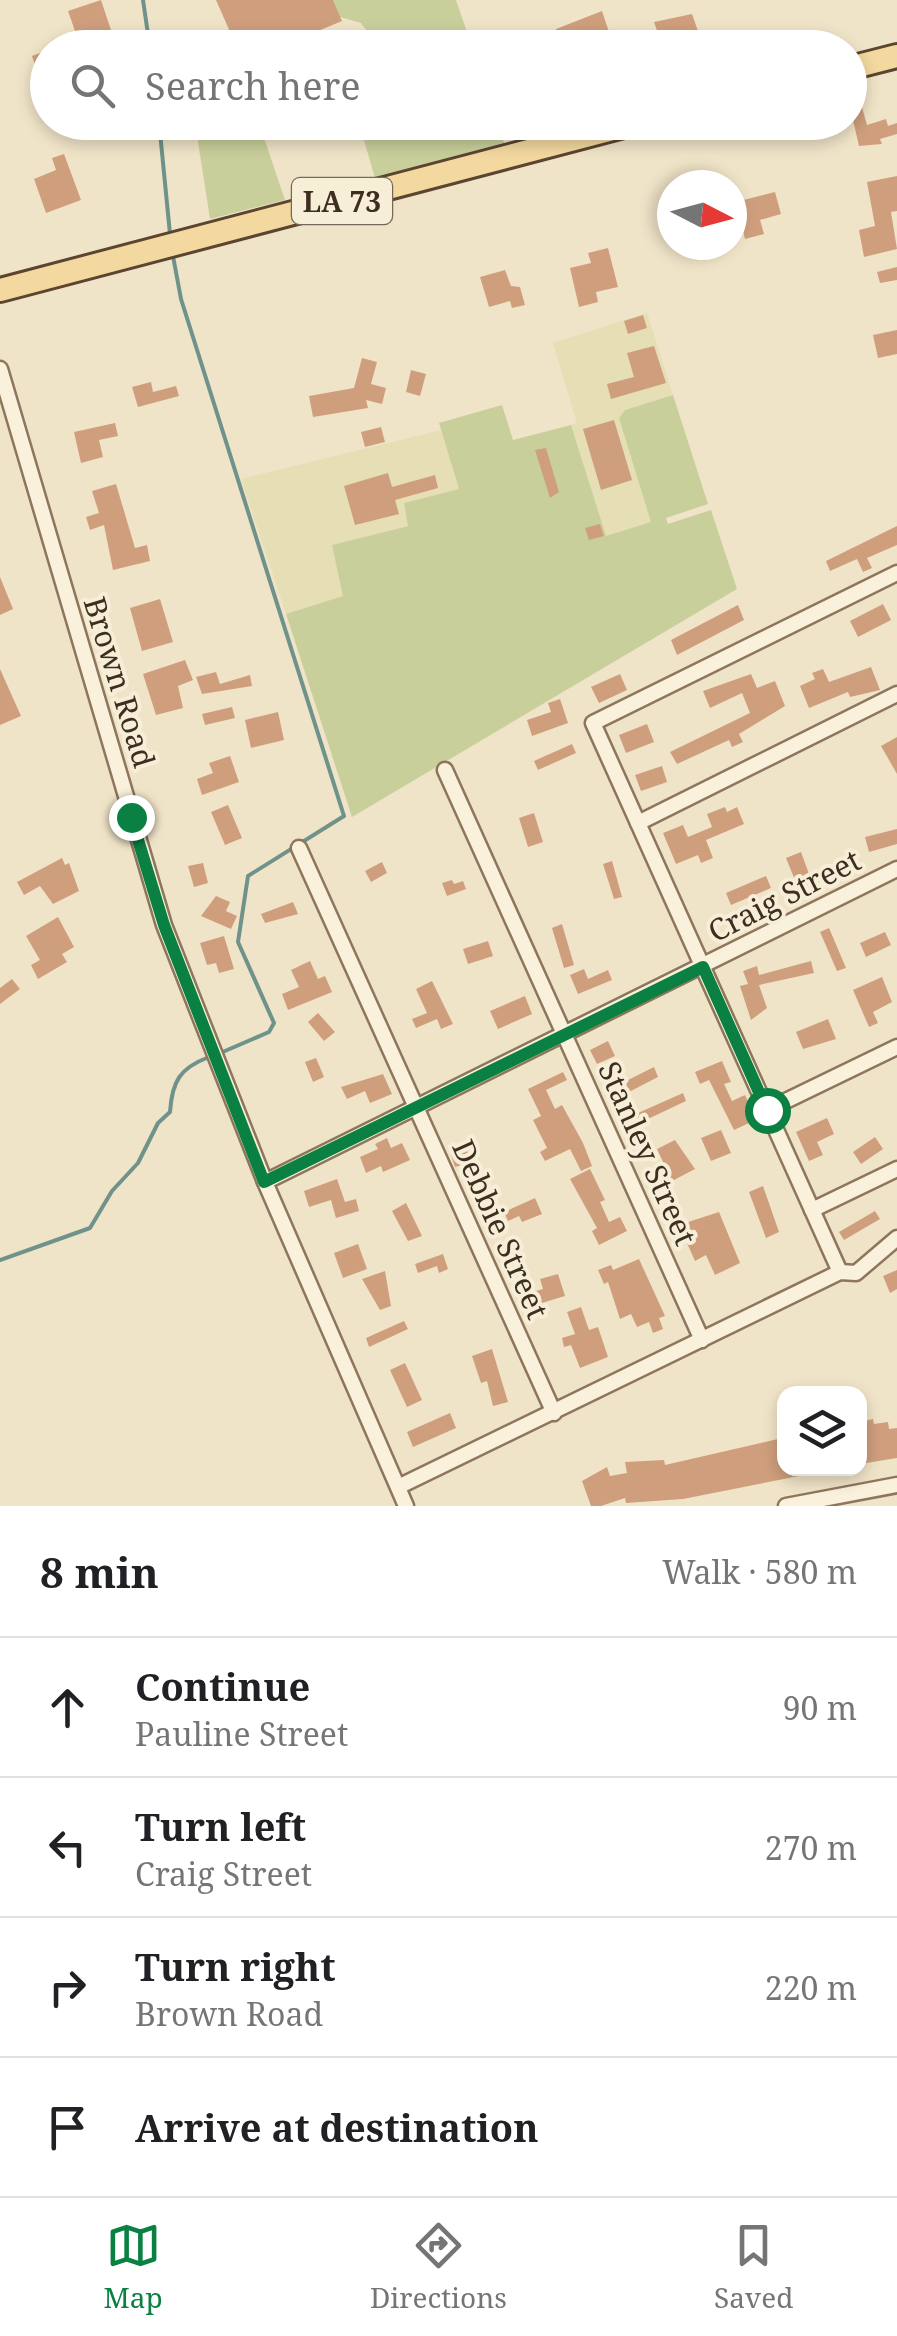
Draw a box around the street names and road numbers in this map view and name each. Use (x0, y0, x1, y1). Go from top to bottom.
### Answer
road number: LA 73 (292, 178, 392, 224)
street label: Brown Road (75, 592, 165, 772)
street label: Craig Street (701, 839, 867, 951)
street label: Stanley Street (589, 1055, 707, 1251)
street label: Debbie Street (443, 1133, 559, 1325)

